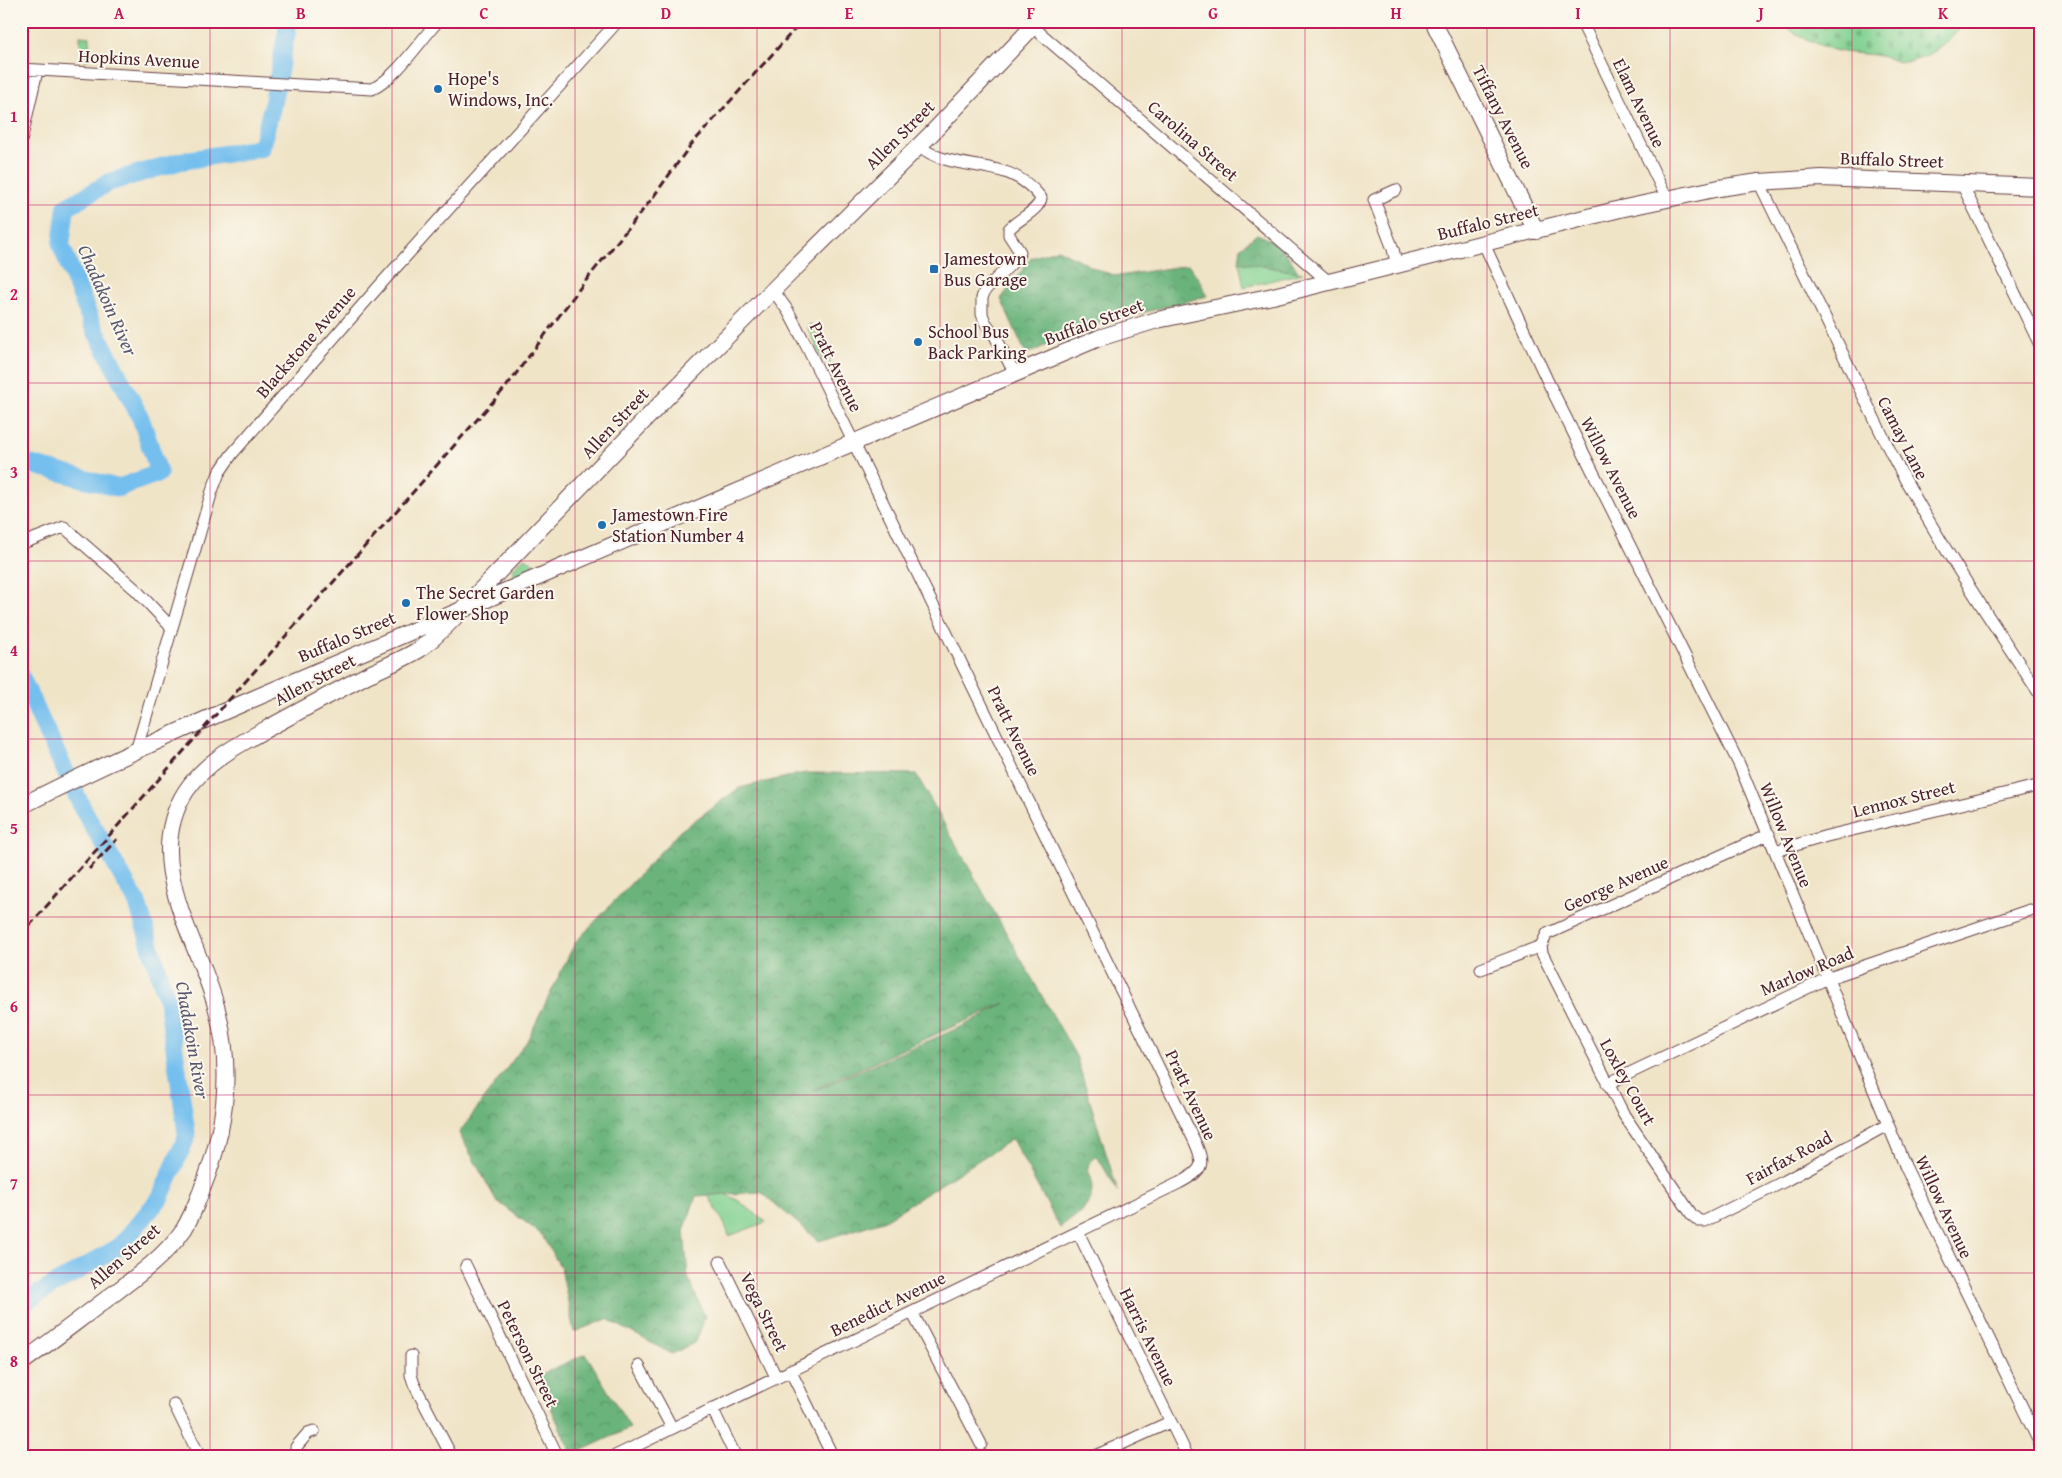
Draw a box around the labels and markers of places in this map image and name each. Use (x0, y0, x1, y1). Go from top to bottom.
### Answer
place label: Hope's Windows, Inc. (448, 65, 553, 113)
marker: Hope's Windows, Inc. (432, 83, 444, 95)
place label: Jamestown Bus Garage (942, 245, 1027, 293)
marker: Jamestown Bus Garage (928, 263, 940, 275)
place label: School Bus Back Parking (928, 318, 1026, 366)
marker: School Bus Back Parking (912, 336, 924, 348)
place label: Jamestown Fire Station Number 4 (610, 501, 744, 549)
marker: Jamestown Fire Station Number 4 (596, 519, 608, 531)
place label: The Secret Garden Flower Shop (416, 579, 554, 627)
marker: The Secret Garden Flower Shop (400, 597, 412, 609)

